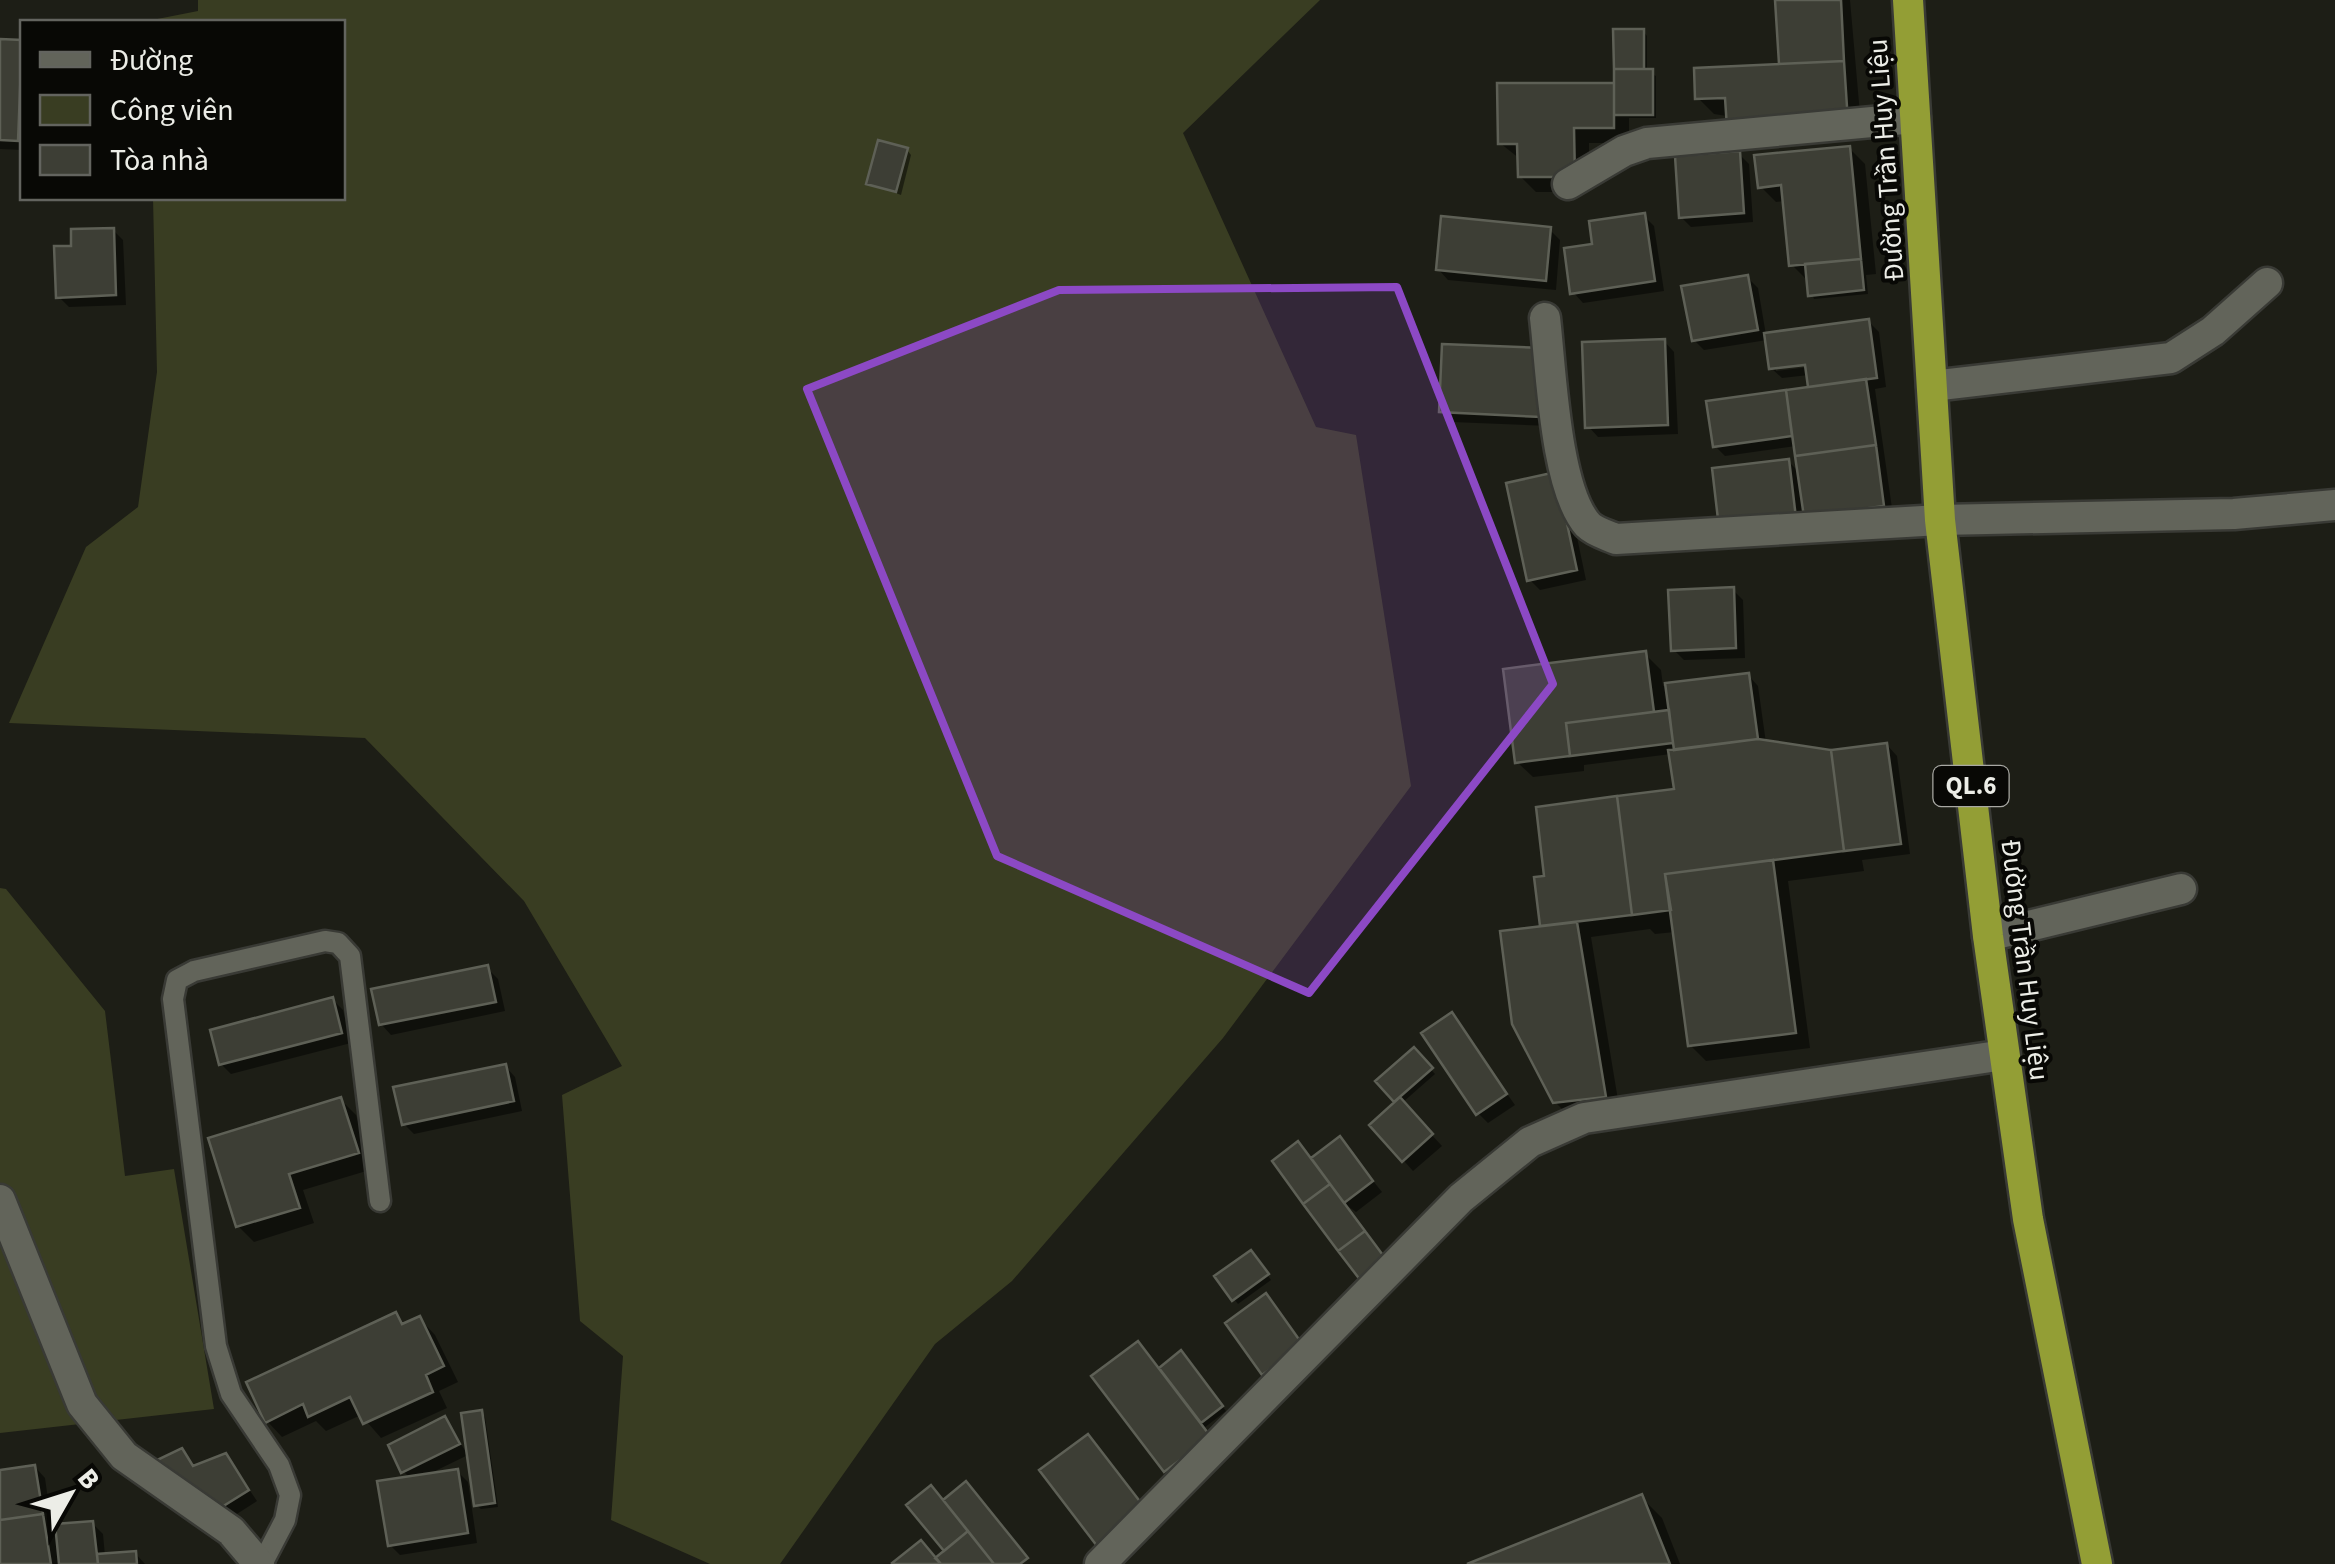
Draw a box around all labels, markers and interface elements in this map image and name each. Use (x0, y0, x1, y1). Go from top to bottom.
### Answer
legend (20, 20, 345, 200)
street label: Đường Trần Huy Liệu (1858, 38, 1914, 282)
text: Đường (110, 39, 193, 82)
text: Công viên (110, 89, 234, 132)
text: Tòa nhà (110, 139, 209, 182)
road number: QL.6 (1934, 766, 2008, 806)
street label: Đường Trần Huy Liệu (1990, 837, 2060, 1083)
north arrow (20, 1444, 120, 1544)
text: B (68, 1460, 110, 1498)

